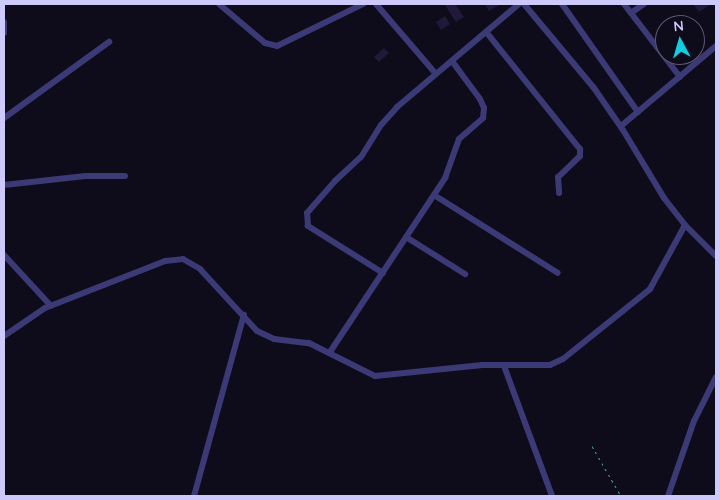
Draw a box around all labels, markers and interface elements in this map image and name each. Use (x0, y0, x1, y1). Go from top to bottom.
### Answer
north arrow (655, 15, 705, 65)
text: N (672, 17, 685, 36)

